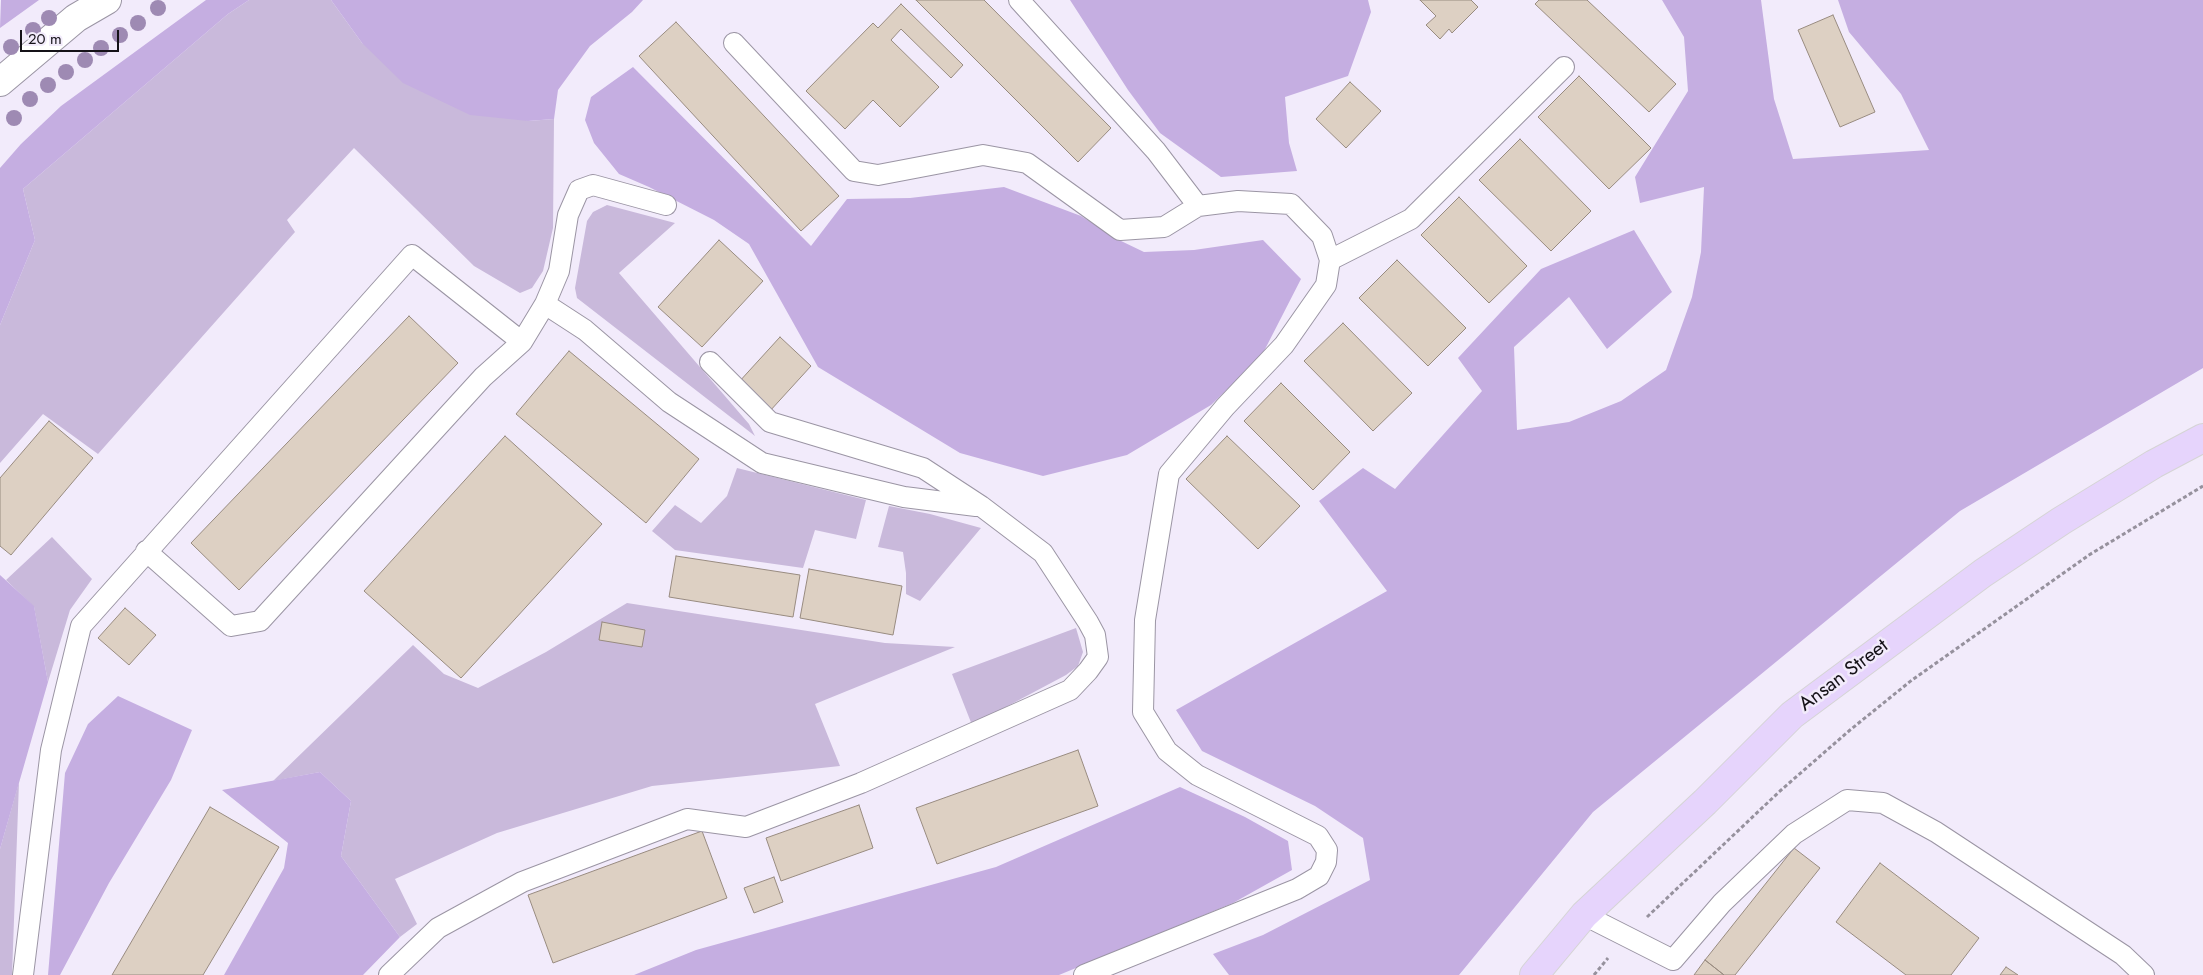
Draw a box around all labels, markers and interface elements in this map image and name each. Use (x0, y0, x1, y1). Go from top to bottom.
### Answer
scale bar (22, 20, 121, 52)
text: 20 m (28, 28, 62, 50)
street label: Ansan Street (1795, 635, 1893, 717)

